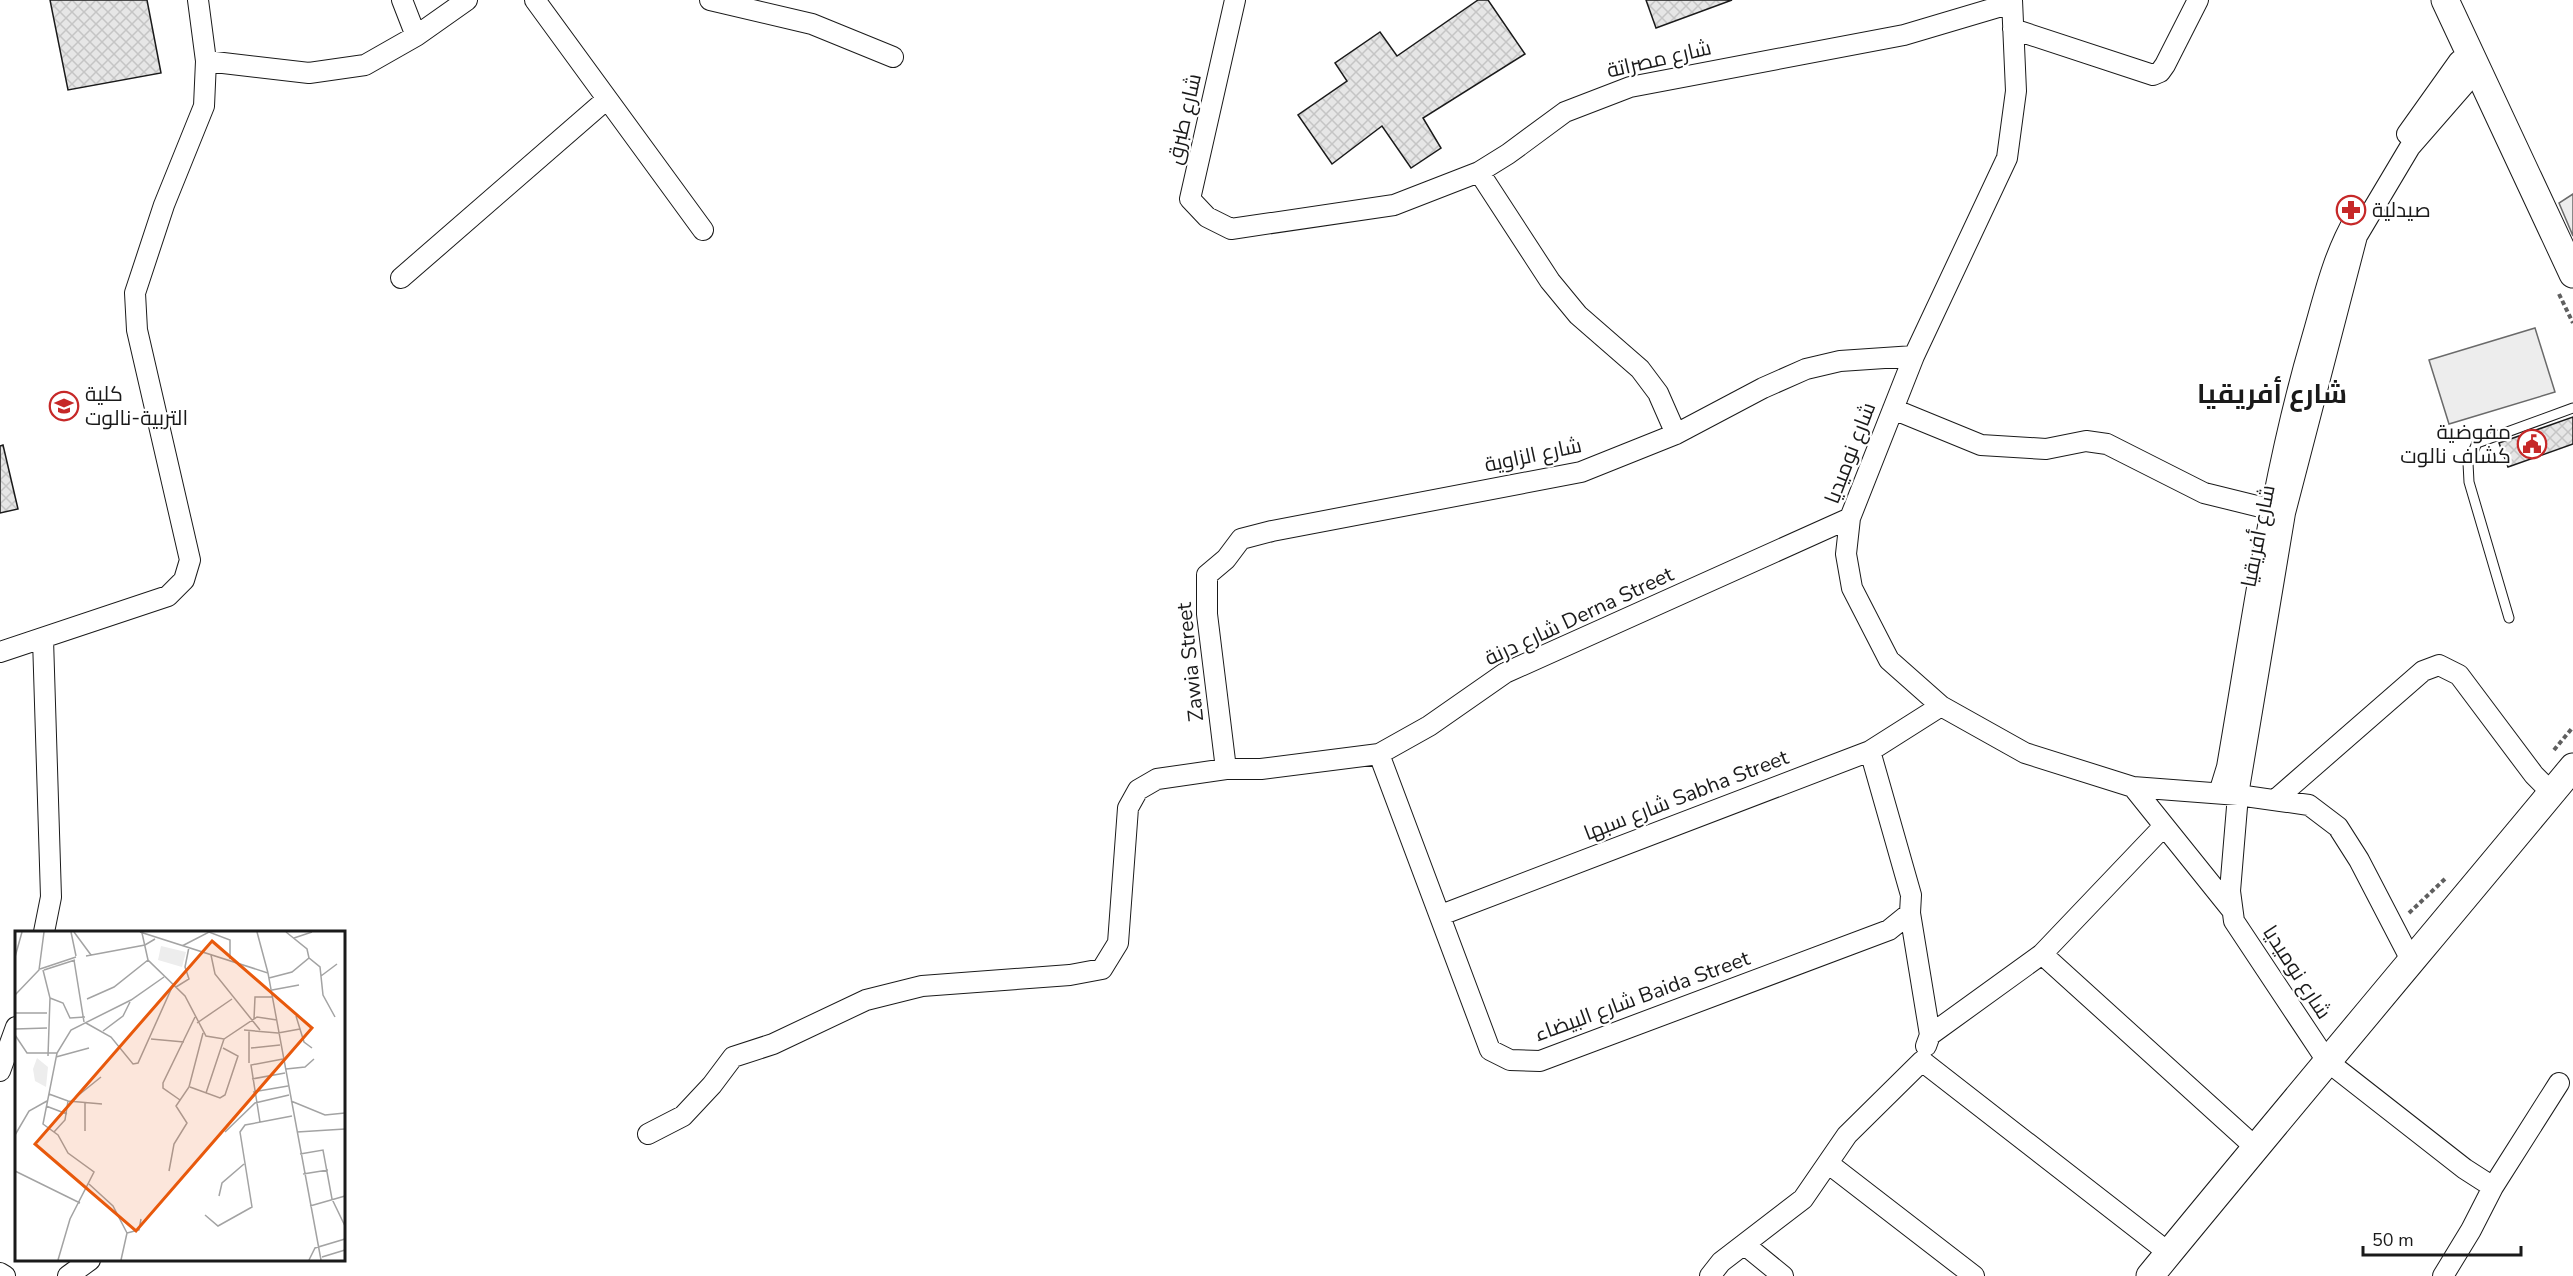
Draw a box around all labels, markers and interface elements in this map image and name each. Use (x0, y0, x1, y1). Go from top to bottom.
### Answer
street label: شارع مصراتة (1604, 33, 1714, 85)
street label: شارع طبرق (1160, 71, 1208, 167)
pharmacy icon: صيدلية (2335, 194, 2367, 226)
place label: صيدلية (2372, 196, 2431, 224)
district label: شارع أفريقيا (2197, 376, 2347, 413)
place label: كلية التربية-نالوت (85, 380, 188, 432)
school or university icon: كلية التربية-نالوت (48, 390, 80, 422)
street label: شارع نوميديا (1818, 398, 1882, 508)
place label: مفوضية كشاف نالوت (2400, 418, 2511, 470)
public building icon: مفوضية كشاف نالوت (2516, 428, 2548, 460)
street label: شارع الزاوية (1482, 431, 1584, 479)
street label: شارع أفريقيا (2234, 482, 2282, 590)
street label: شارع درنة Derna Street (1480, 560, 1678, 672)
street label: Zawia Street (1170, 600, 1210, 723)
street label: شارع سبها Sabha Street (1580, 743, 1793, 847)
street label: شارع نوميديا (2256, 920, 2338, 1024)
inset map (15, 931, 345, 1261)
street label: شارع البيضاء Baida Street (1531, 944, 1754, 1048)
scale bar (2363, 1219, 2520, 1257)
text: 50 m (2372, 1228, 2414, 1252)

